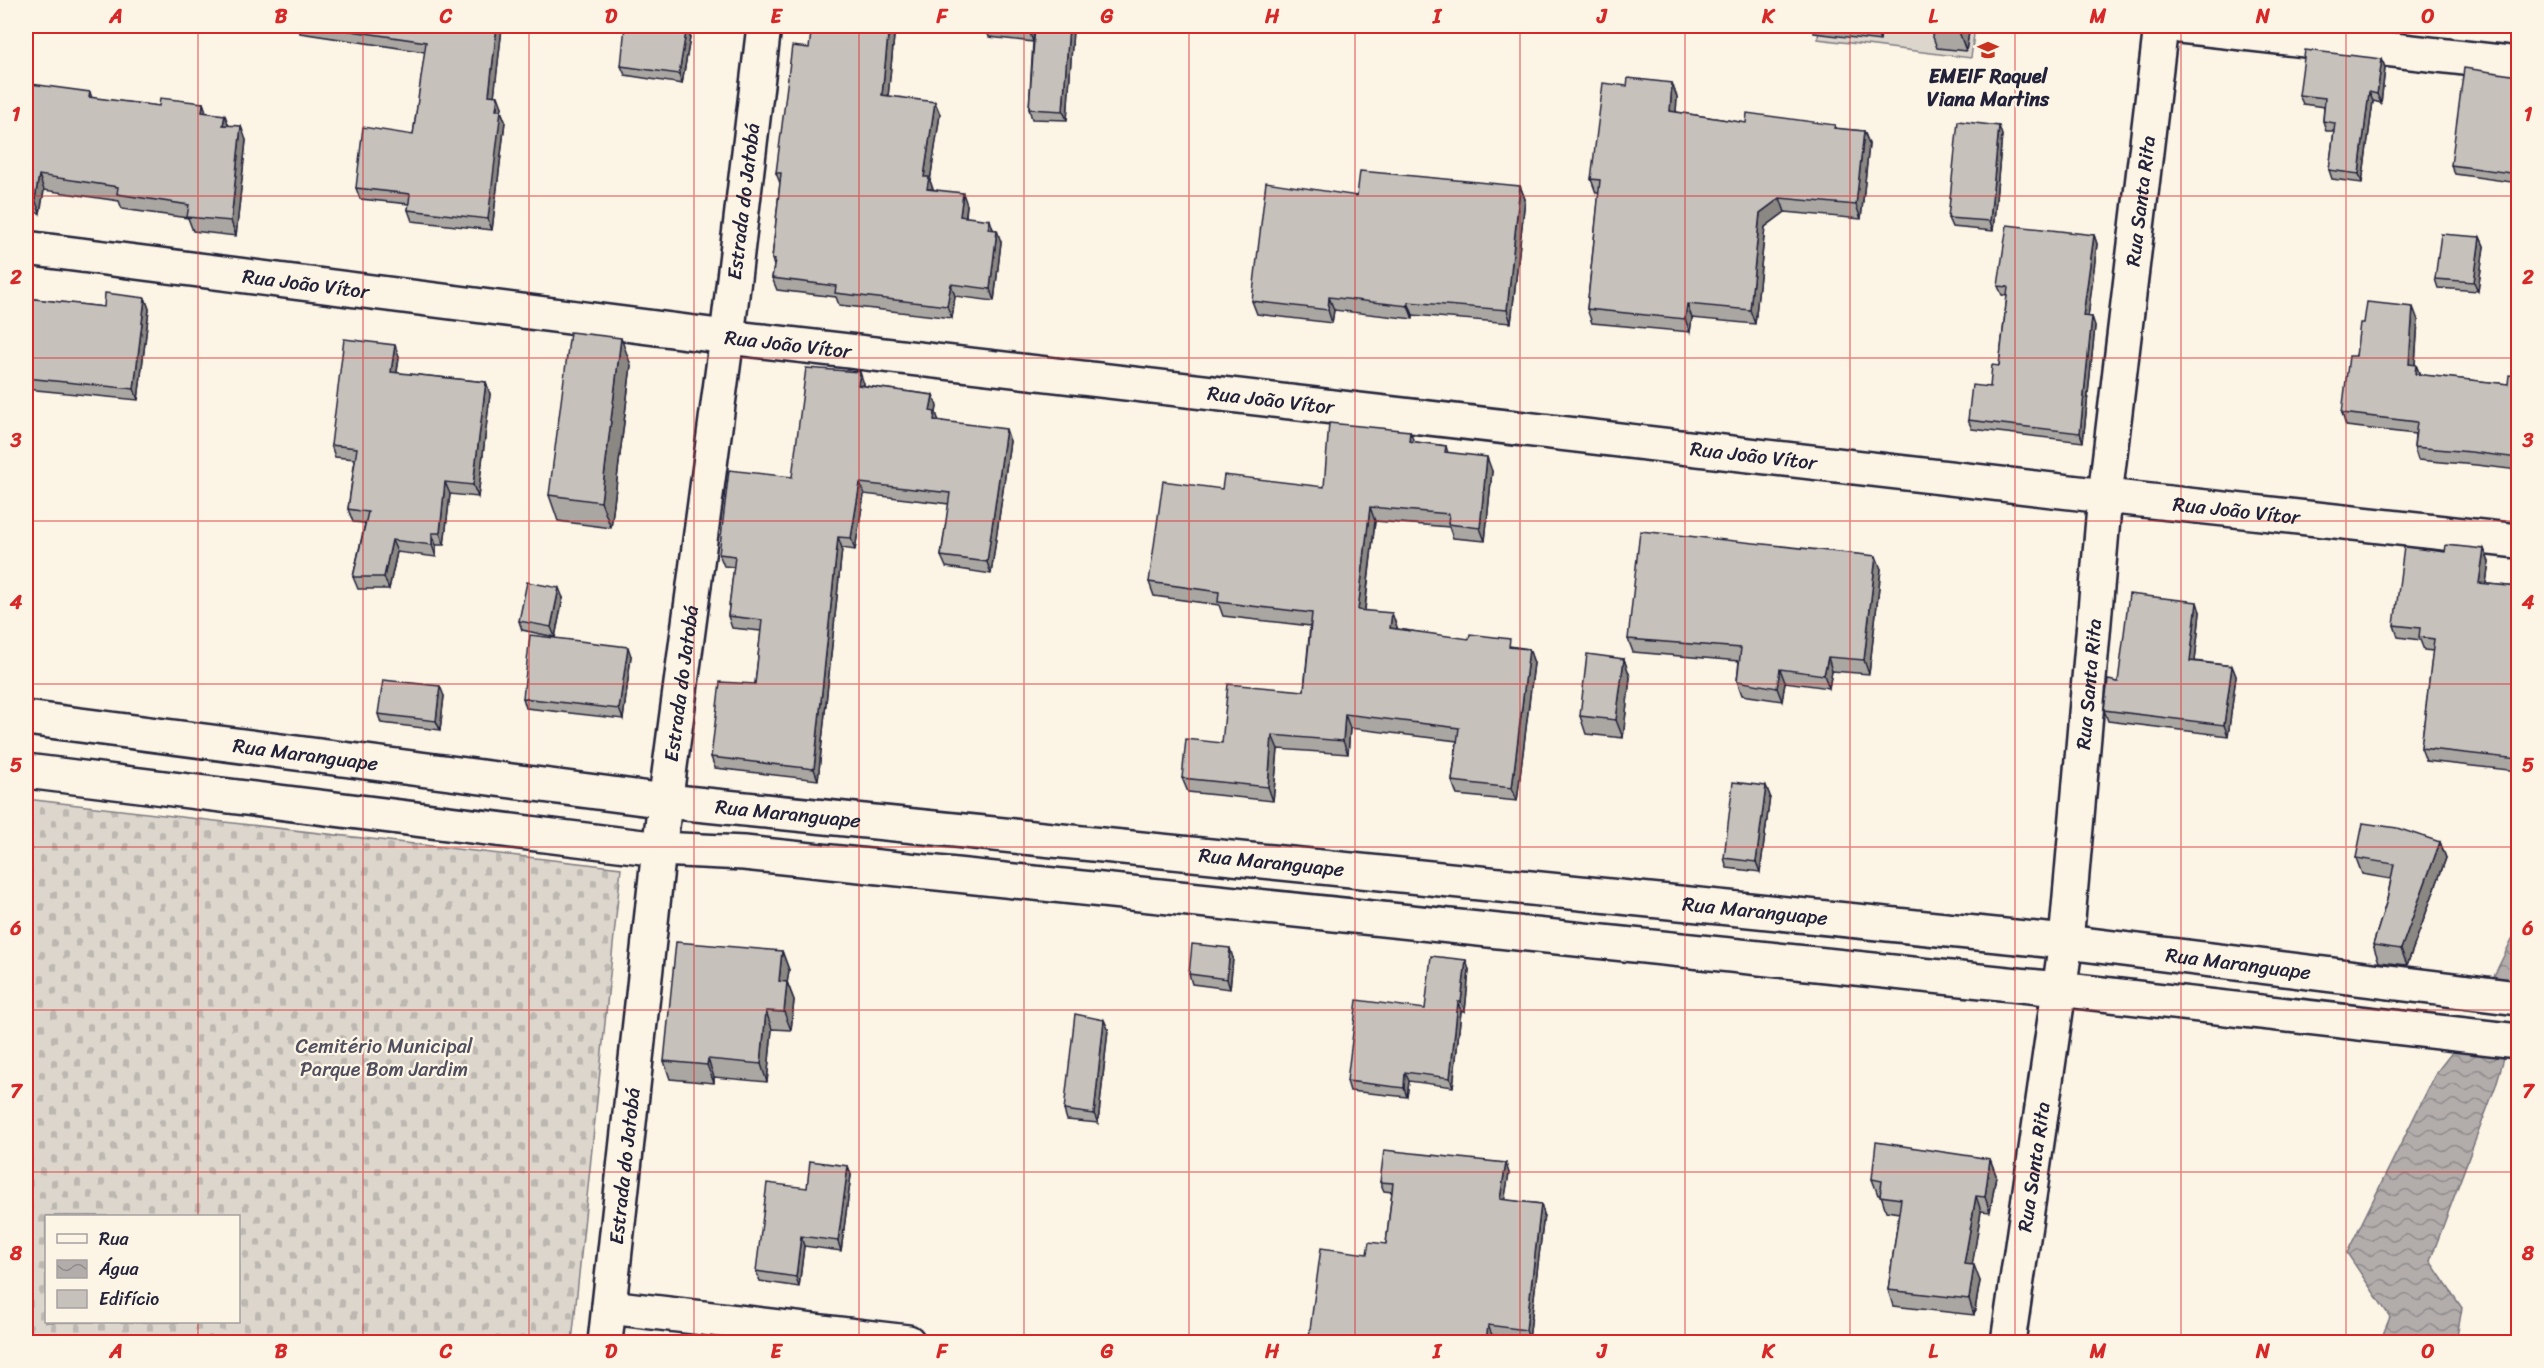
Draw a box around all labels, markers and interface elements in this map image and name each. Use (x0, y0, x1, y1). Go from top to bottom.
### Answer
text: A (108, 0, 123, 34)
text: B (275, 0, 288, 34)
text: C (439, 0, 453, 34)
text: D (605, 0, 618, 34)
text: E (770, 0, 783, 34)
text: F (936, 0, 949, 34)
text: G (1100, 0, 1114, 34)
text: H (1264, 0, 1280, 34)
text: I (1432, 0, 1443, 34)
text: J (1596, 0, 1608, 34)
text: K (1761, 0, 1776, 34)
text: L (1928, 0, 1938, 34)
text: M (2089, 0, 2107, 34)
text: N (2255, 0, 2271, 34)
text: O (2422, 0, 2435, 34)
school or university icon: EMEIF Raquel Viana Martins (1976, 38, 2000, 62)
place label: EMEIF Raquel Viana Martins (1927, 59, 2050, 117)
text: 1 (12, 97, 21, 132)
text: 1 (2524, 97, 2533, 132)
street label: Estrada do Jatobá (716, 121, 770, 282)
street label: Rua Santa Rita (2115, 134, 2165, 268)
street label: Rua João Vítor (240, 258, 373, 309)
text: 2 (9, 260, 22, 295)
text: 2 (2521, 260, 2534, 295)
street label: Rua João Vítor (723, 319, 855, 369)
street label: Rua João Vítor (1205, 375, 1338, 425)
text: 3 (10, 423, 22, 458)
text: 3 (2522, 423, 2534, 458)
street label: Rua João Vítor (1688, 431, 1821, 480)
street label: Rua João Vítor (2171, 486, 2303, 535)
text: 4 (9, 585, 23, 620)
text: 4 (2521, 585, 2535, 620)
street label: Estrada do Jatobá (653, 603, 709, 764)
street label: Rua Santa Rita (2065, 617, 2112, 751)
street label: Rua Maranguape (231, 728, 380, 781)
text: 5 (10, 748, 22, 783)
text: 5 (2522, 748, 2534, 783)
street label: Rua Maranguape (714, 789, 862, 838)
street label: Rua Maranguape (1197, 837, 1346, 887)
street label: Rua Maranguape (1681, 886, 1830, 935)
text: 6 (9, 911, 22, 946)
text: 6 (2521, 911, 2534, 946)
street label: Rua Maranguape (2164, 937, 2313, 990)
park label: Cemitério Municipal Parque Bom Jardim (296, 1029, 474, 1087)
text: 7 (10, 1074, 23, 1109)
text: 7 (2522, 1074, 2535, 1109)
street label: Estrada do Jatobá (598, 1086, 650, 1246)
street label: Rua Santa Rita (2007, 1099, 2060, 1234)
legend (45, 1215, 240, 1323)
text: Rua (99, 1223, 130, 1255)
text: 8 (9, 1236, 23, 1271)
text: 8 (2521, 1236, 2535, 1271)
text: Água (98, 1253, 140, 1285)
text: Edifício (99, 1283, 159, 1315)
text: A (108, 1334, 123, 1368)
text: B (275, 1334, 288, 1368)
text: C (439, 1334, 453, 1368)
text: D (605, 1334, 618, 1368)
text: E (770, 1334, 783, 1368)
text: F (936, 1334, 949, 1368)
text: G (1100, 1334, 1114, 1368)
text: H (1264, 1334, 1280, 1368)
text: I (1432, 1334, 1443, 1368)
text: J (1596, 1334, 1608, 1368)
text: K (1761, 1334, 1776, 1368)
text: L (1928, 1334, 1938, 1368)
text: M (2089, 1334, 2107, 1368)
text: N (2255, 1334, 2271, 1368)
text: O (2422, 1334, 2435, 1368)

